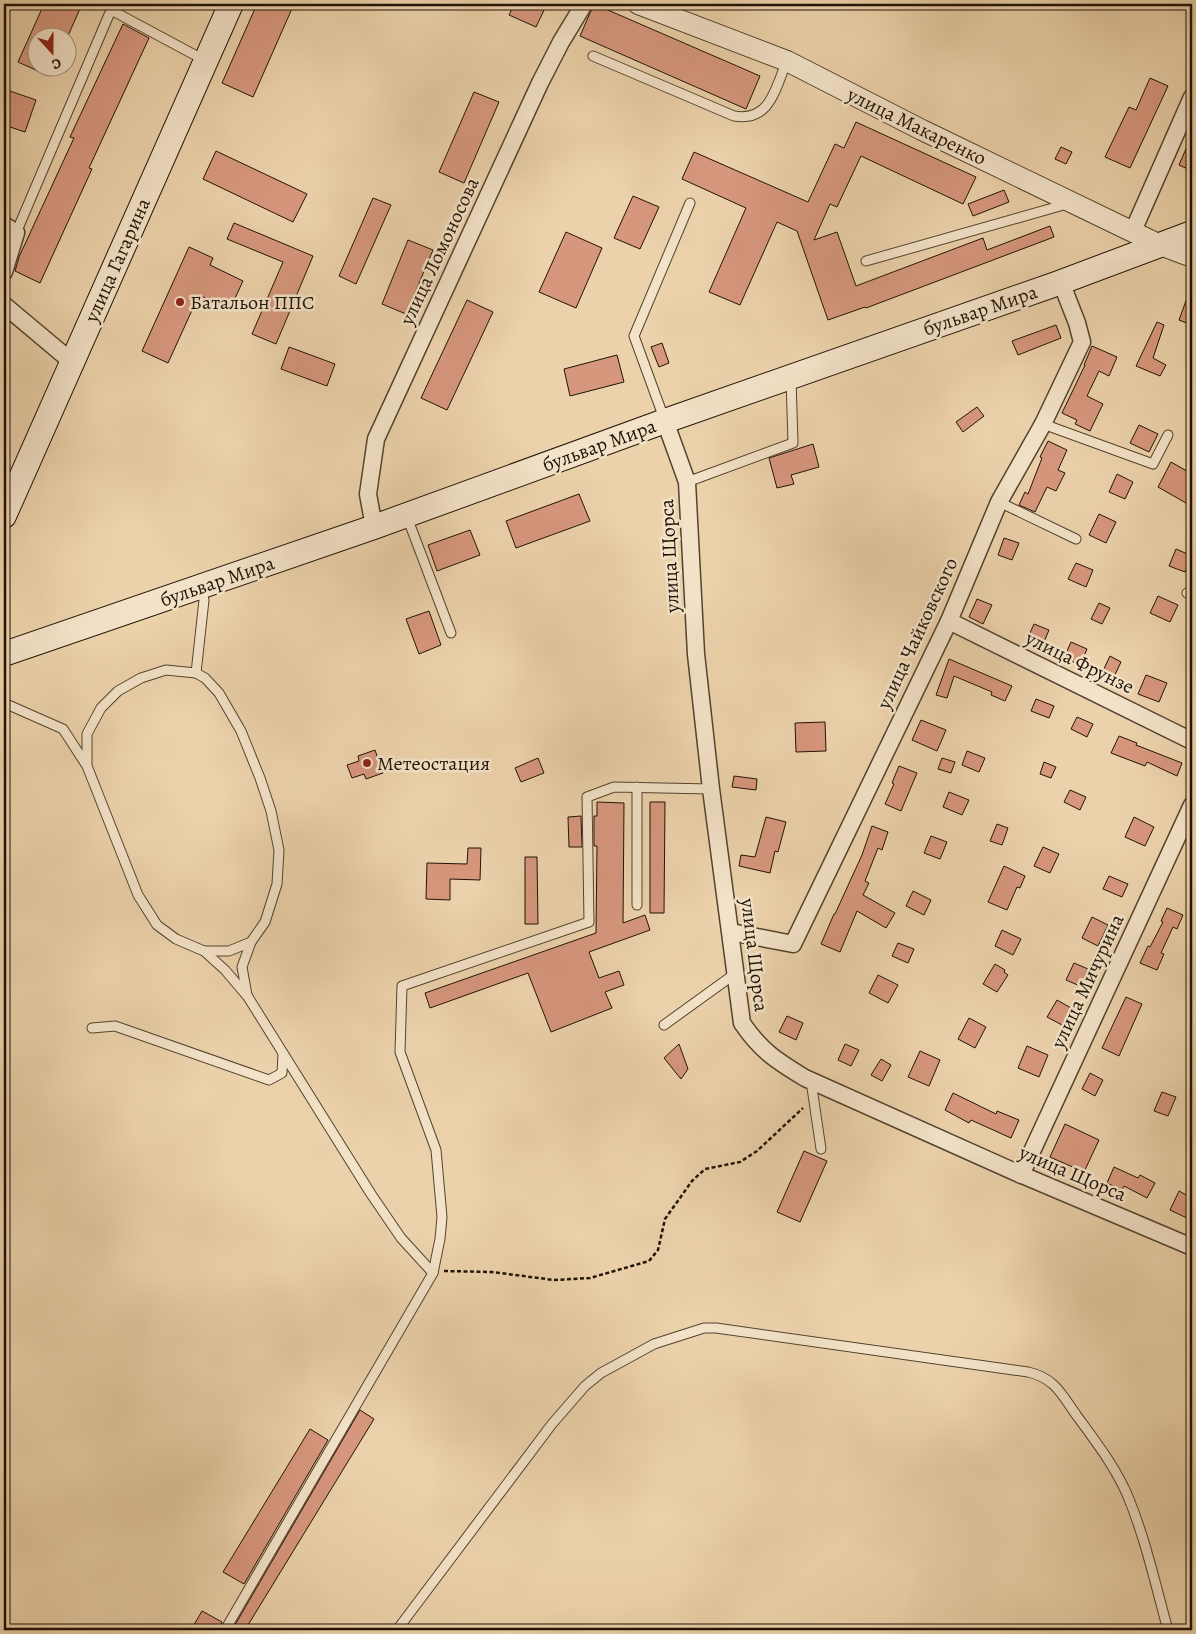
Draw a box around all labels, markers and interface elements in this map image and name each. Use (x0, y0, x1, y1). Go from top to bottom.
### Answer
north arrow (28, 28, 78, 78)
text: С (49, 53, 64, 74)
street label: улица Макаренко (842, 81, 991, 172)
street label: улица Ломоносова (393, 172, 486, 330)
street label: улица Гагарина (78, 193, 157, 328)
street label: бульвар Мира (919, 278, 1042, 343)
place label: Батальон ППС (190, 289, 315, 316)
marker: Батальон ППС (174, 296, 186, 308)
street label: бульвар Мира (538, 412, 661, 479)
street label: улица Щорса (653, 498, 686, 615)
street label: бульвар Мира (156, 549, 279, 614)
street label: улица Чайковского (870, 553, 964, 714)
street label: улица Фрунзе (1020, 624, 1139, 700)
place label: Метеостация (377, 750, 490, 777)
marker: Метеостация (361, 757, 373, 769)
street label: улица Щорса (734, 896, 775, 1014)
street label: улица Мичурина (1044, 909, 1131, 1054)
street label: улица Щорса (1014, 1138, 1131, 1208)

